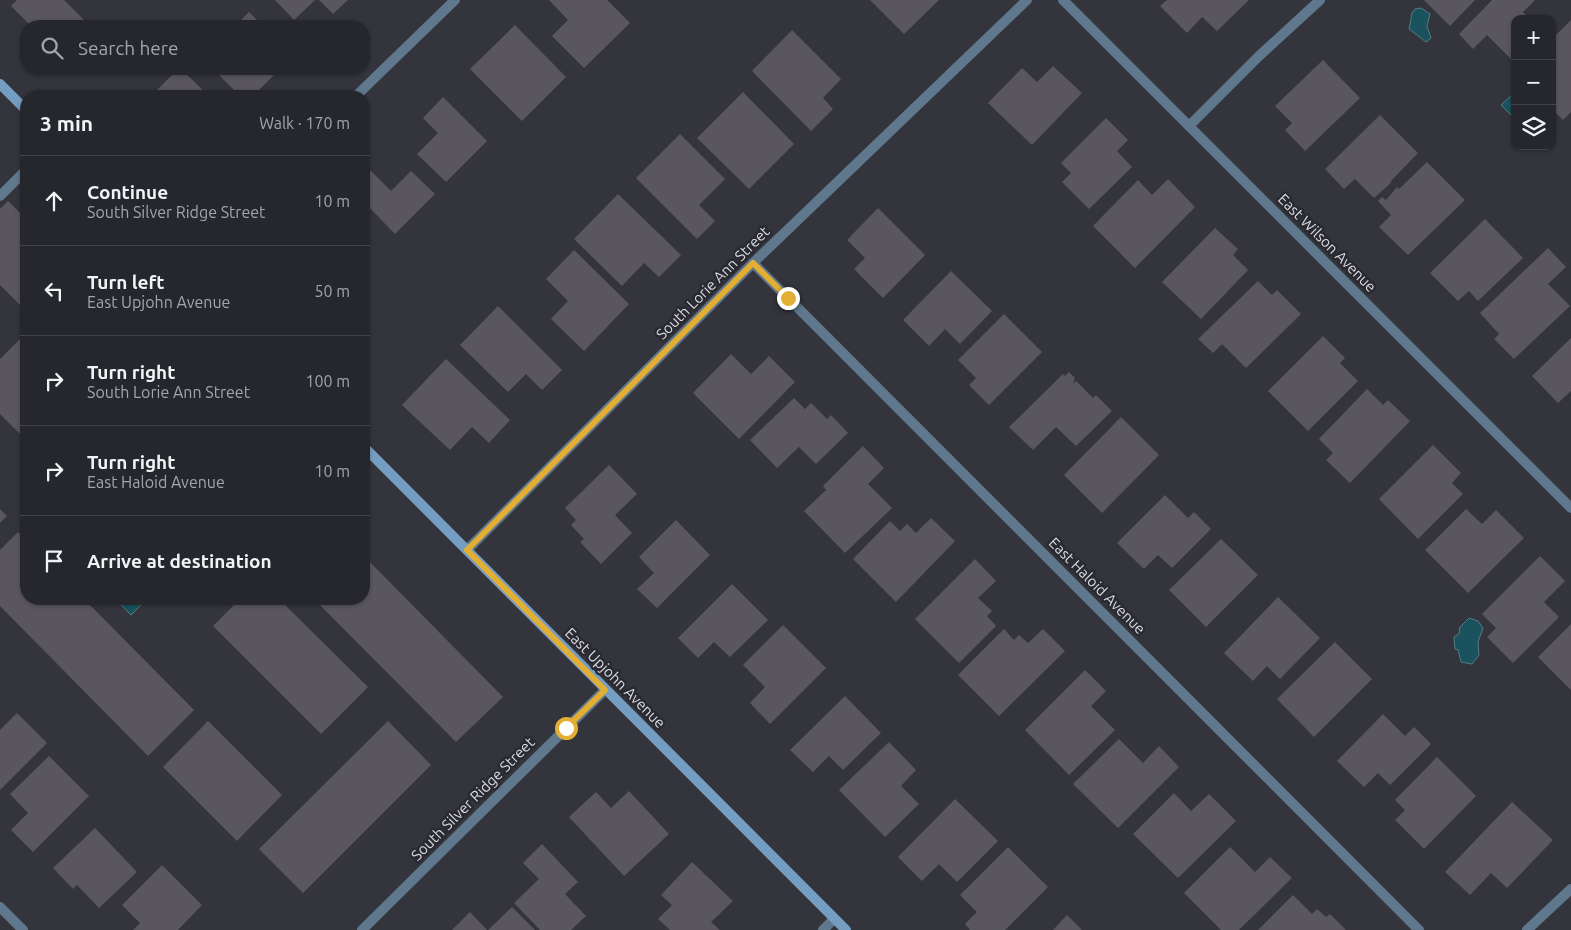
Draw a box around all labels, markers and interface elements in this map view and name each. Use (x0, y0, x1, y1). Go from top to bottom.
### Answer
map controls (1511, 15, 1556, 150)
button: + (1511, 15, 1556, 60)
search box (20, 20, 370, 75)
icon: search (38, 34, 66, 62)
text: Search here (78, 37, 178, 59)
button: − (1511, 60, 1556, 105)
button: layers (1511, 105, 1556, 150)
text: 3 min (40, 111, 93, 135)
text: Walk · 170 m (259, 114, 350, 132)
text: Continue (87, 181, 168, 203)
icon: ahead (40, 187, 68, 215)
street label: East Wilson Avenue (1275, 190, 1380, 295)
text: 10 m (314, 192, 350, 210)
text: South Silver Ridge Street (87, 203, 265, 221)
street label: South Lorie Ann Street (653, 223, 773, 343)
text: Turn left (87, 271, 165, 293)
icon: left (40, 277, 68, 305)
text: 50 m (314, 282, 350, 300)
route end (777, 287, 800, 310)
text: East Upjohn Avenue (87, 293, 230, 311)
text: Turn right (87, 361, 175, 383)
icon: right (40, 367, 68, 395)
text: 100 m (305, 372, 350, 390)
text: South Lorie Ann Street (87, 383, 250, 401)
text: Turn right (87, 451, 175, 473)
icon: right (40, 457, 68, 485)
text: 10 m (314, 462, 350, 480)
text: East Haloid Avenue (87, 473, 225, 491)
street label: East Haloid Avenue (1046, 534, 1149, 637)
icon: arrive (40, 547, 68, 575)
text: Arrive at destination (87, 550, 272, 572)
street label: East Upjohn Avenue (562, 624, 669, 731)
route start (555, 717, 578, 740)
street label: South Silver Ridge Street (408, 733, 538, 864)

